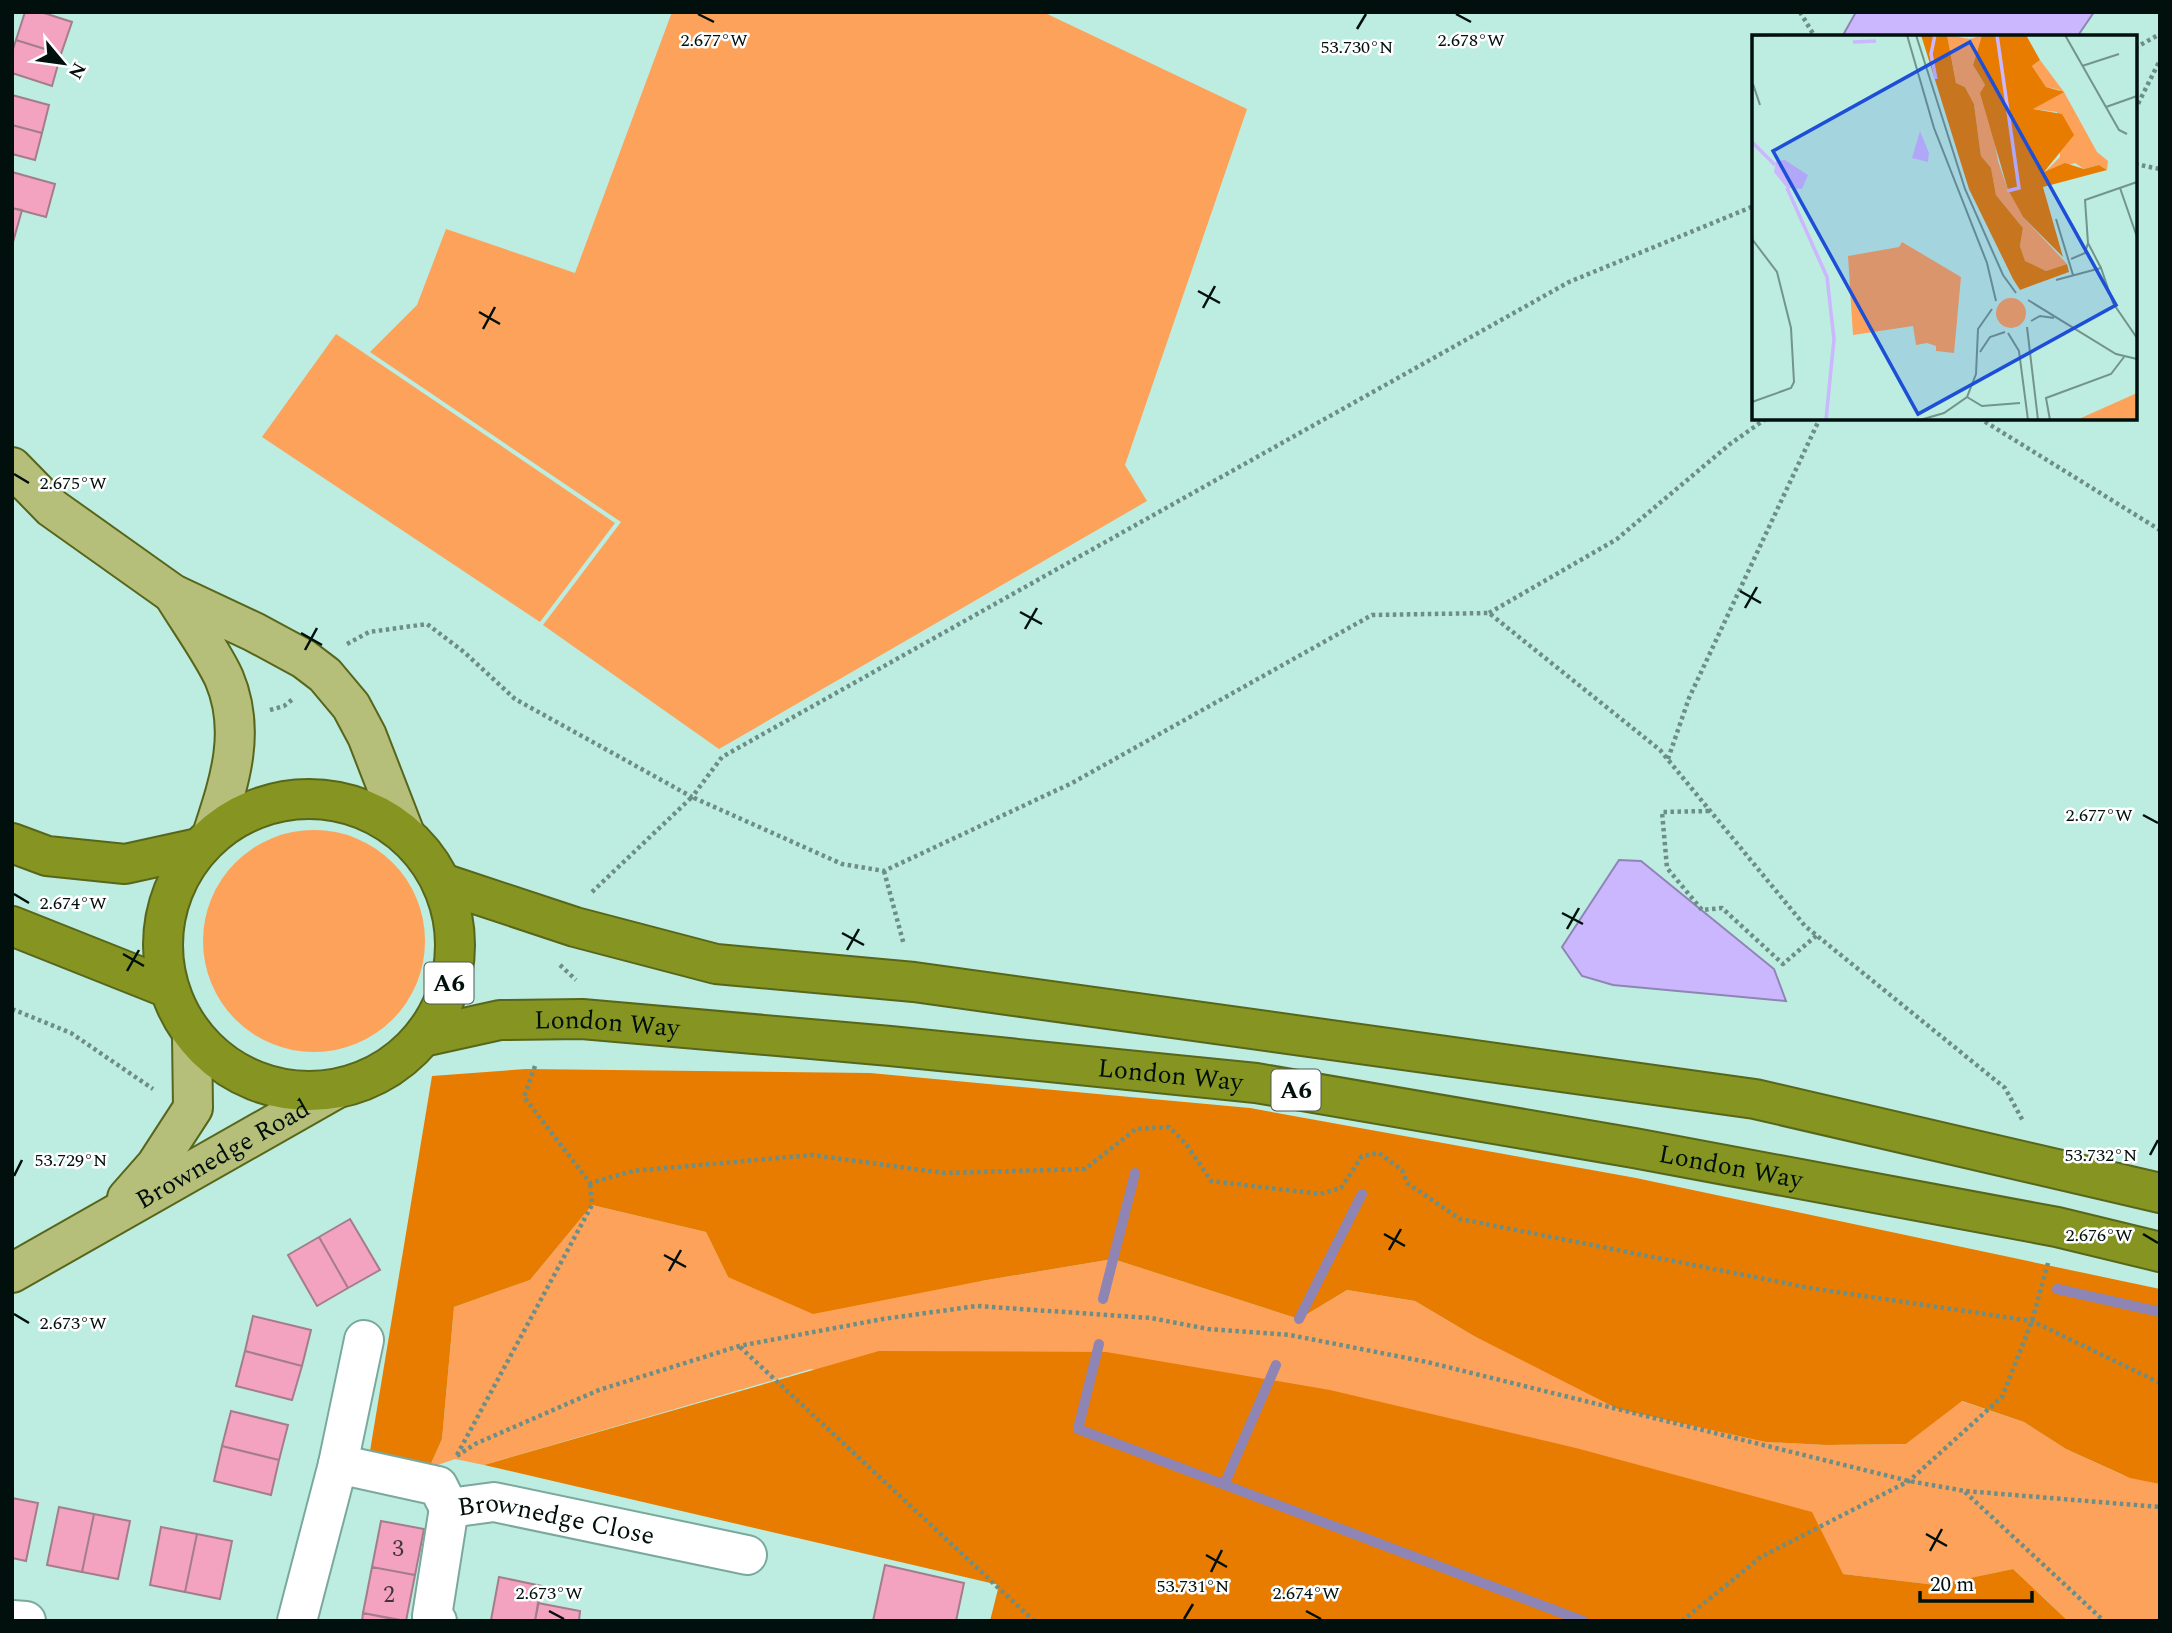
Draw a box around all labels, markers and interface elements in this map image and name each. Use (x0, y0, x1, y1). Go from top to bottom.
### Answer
text: 2.677°W (680, 27, 748, 54)
text: 2.678°W (1437, 27, 1505, 54)
north arrow (28, 28, 98, 98)
text: 53.730°N (1321, 34, 1393, 61)
inset map (1752, 35, 2137, 420)
text: N (60, 57, 93, 84)
text: 2.675°W (39, 470, 107, 497)
text: 2.677°W (2065, 802, 2133, 829)
text: 2.674°W (39, 890, 107, 917)
road number: A6 (424, 962, 474, 1003)
street label: London Way (534, 1000, 683, 1049)
street label: London Way (1096, 1048, 1247, 1103)
road number: A6 (1272, 1070, 1320, 1110)
street label: Brownedge Road (128, 1089, 318, 1220)
street label: London Way (1655, 1134, 1808, 1200)
text: 53.732°N (2065, 1142, 2137, 1169)
text: 53.729°N (35, 1147, 107, 1174)
text: 2.676°W (2065, 1222, 2133, 1249)
text: 2.673°W (39, 1310, 107, 1337)
street label: Brownedge Close (455, 1483, 658, 1556)
house number: 3 (392, 1532, 404, 1567)
scale bar (1920, 1560, 2032, 1604)
text: 20 m (1930, 1569, 1974, 1601)
text: 53.731°N (1157, 1573, 1229, 1600)
house number: 2 (383, 1578, 395, 1613)
text: 2.673°W (515, 1580, 583, 1607)
text: 2.674°W (1272, 1580, 1340, 1607)

